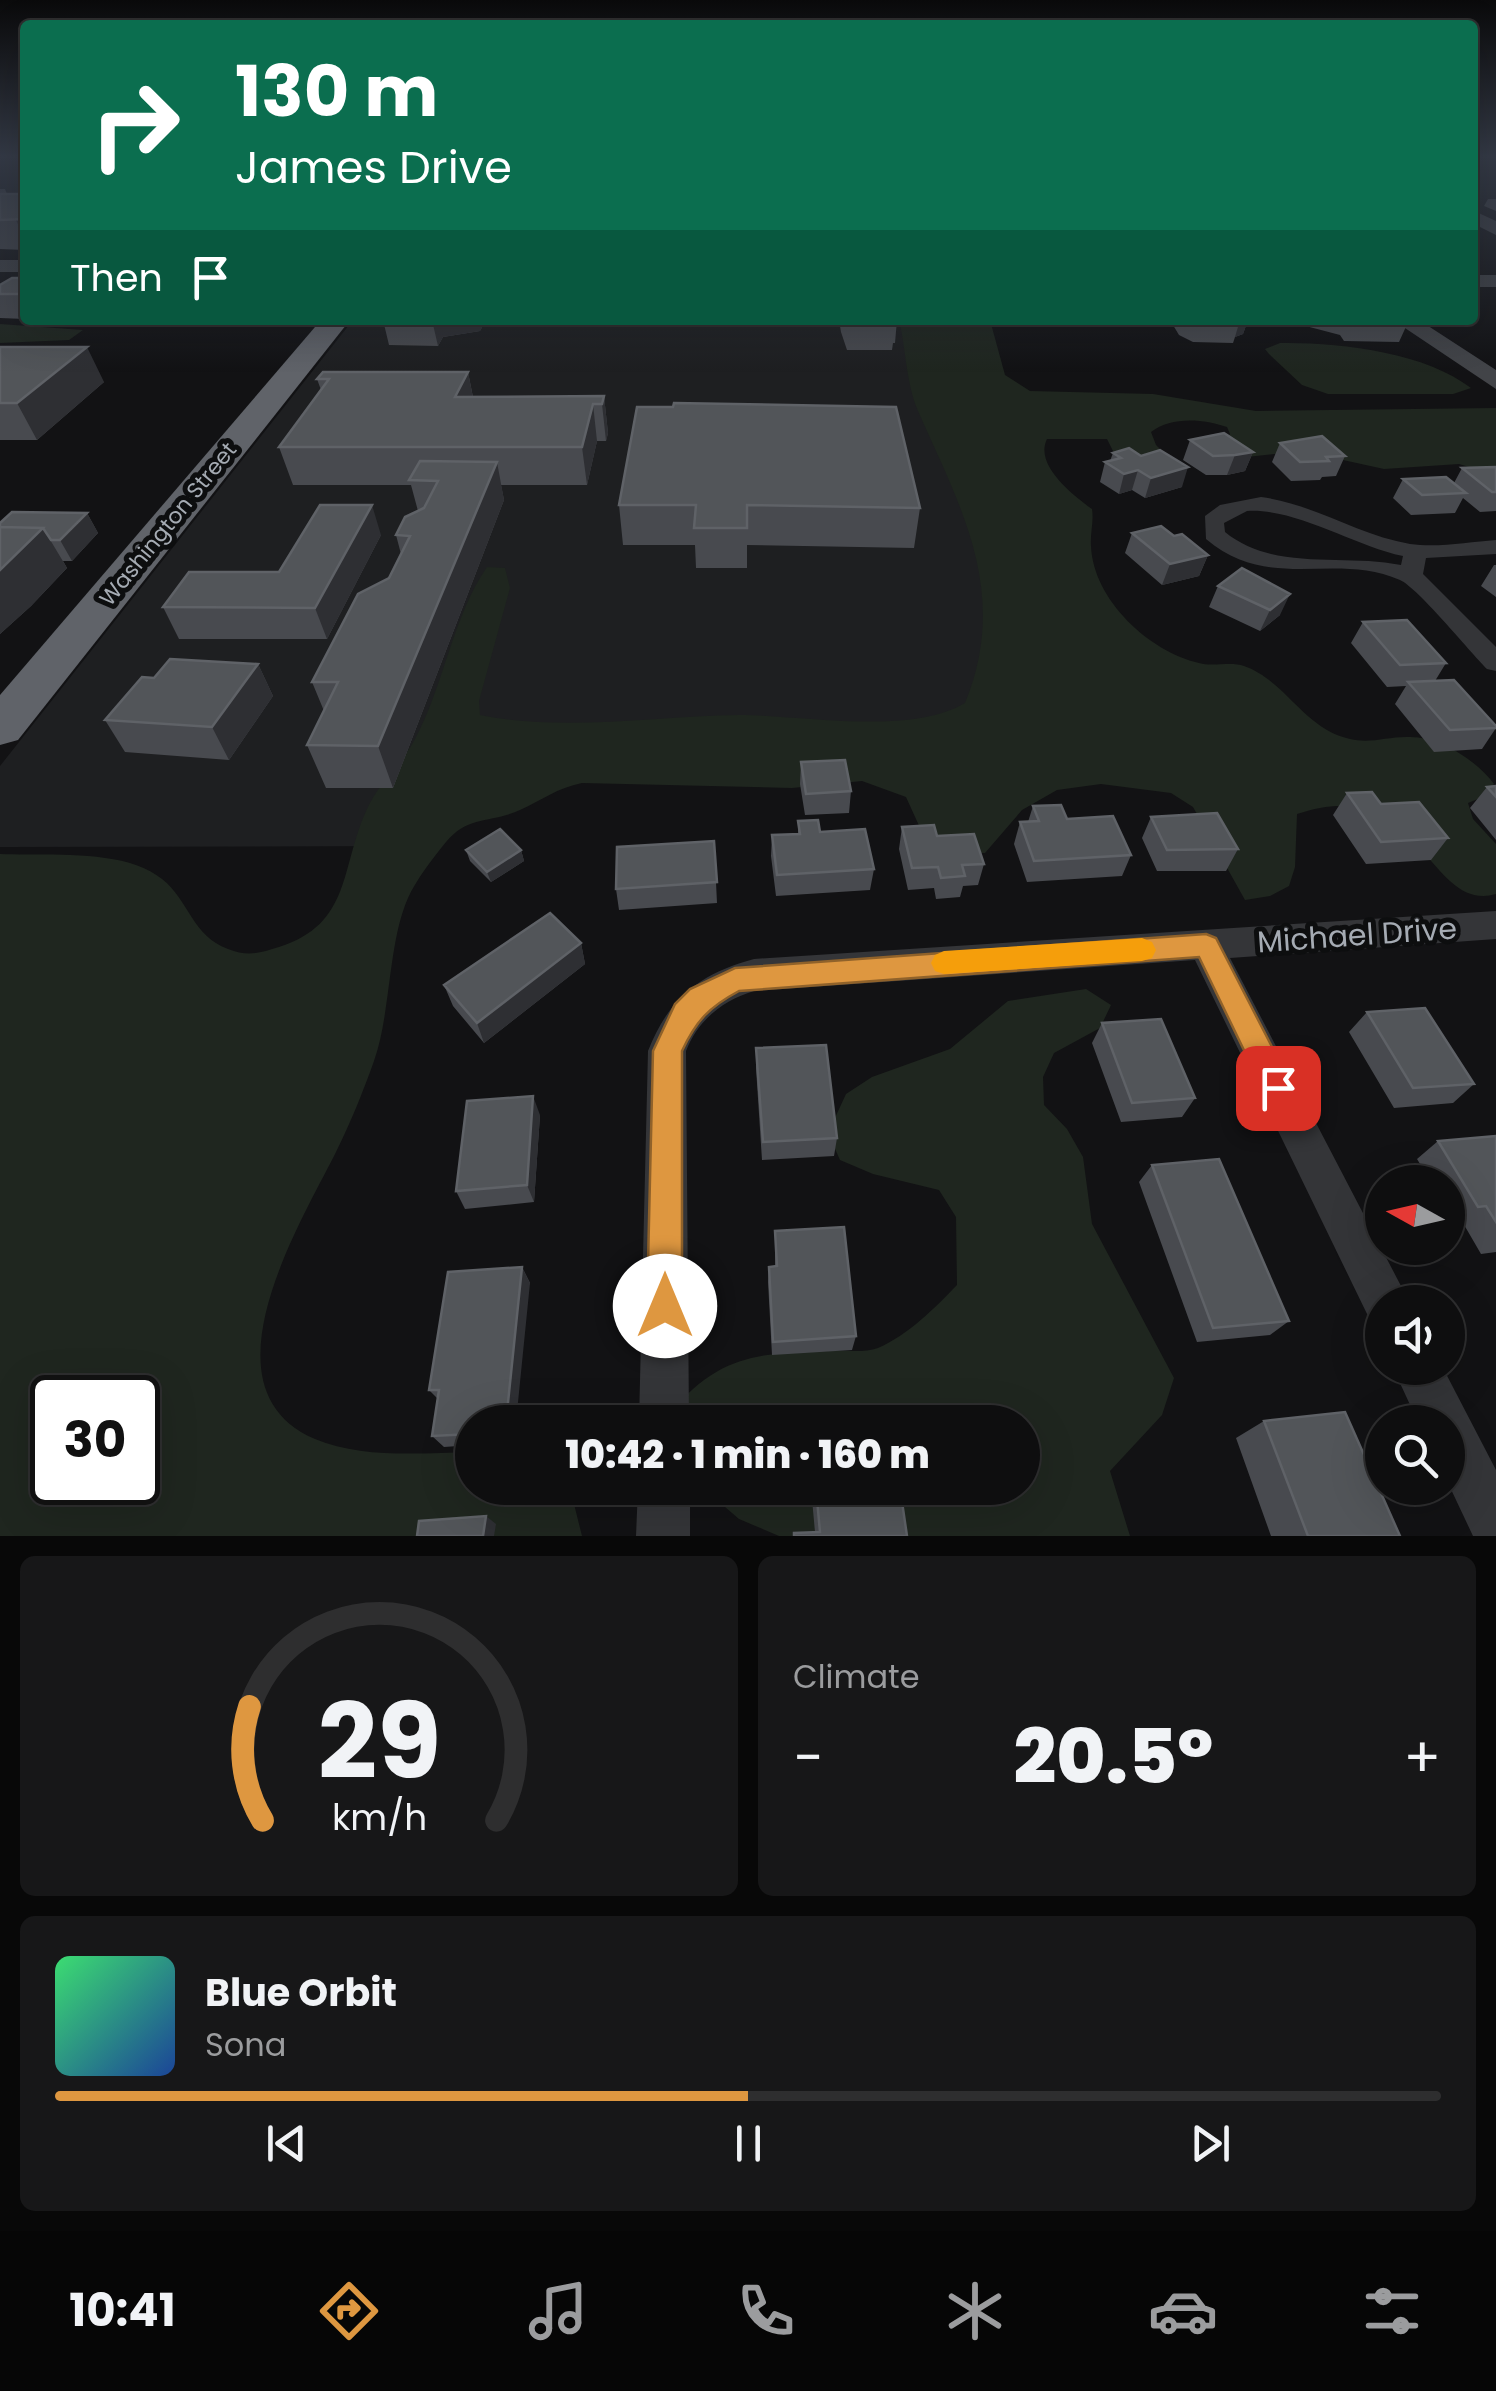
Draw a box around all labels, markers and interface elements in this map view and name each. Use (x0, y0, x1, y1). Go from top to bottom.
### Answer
text: 130 m (235, 42, 438, 141)
icon: right (70, 60, 200, 190)
text: James Drive (235, 136, 512, 199)
icon: arrive (183, 250, 238, 305)
text: Then (70, 251, 163, 304)
street label: Washington Street (92, 435, 244, 613)
street label: Michael Drive (1256, 907, 1458, 963)
pin (1236, 1046, 1321, 1131)
icon: arrive (1251, 1061, 1306, 1116)
north arrow (1365, 1165, 1465, 1265)
map controls (1365, 1165, 1465, 1505)
position arrow (613, 1254, 717, 1358)
button: sound (1365, 1285, 1465, 1385)
speed limit sign: 30 (30, 1375, 160, 1505)
button: search (1365, 1405, 1465, 1505)
text: 10:42 · 1 min · 160 m (565, 1428, 930, 1481)
text: Climate (793, 1654, 920, 1699)
text: 29 (317, 1669, 441, 1814)
text: 20.5° (1014, 1704, 1213, 1809)
text: − (793, 1719, 823, 1796)
text: + (1403, 1719, 1441, 1796)
text: km/h (331, 1792, 427, 1843)
text: Blue Orbit (205, 1966, 397, 2019)
text: Sona (205, 2022, 286, 2067)
icon: previous (259, 2116, 314, 2171)
icon: pause (721, 2116, 776, 2171)
icon: next (1183, 2116, 1238, 2171)
icon: directions (314, 2276, 384, 2346)
icon: music (523, 2276, 593, 2346)
icon: phone (731, 2276, 801, 2346)
icon: climate (940, 2276, 1010, 2346)
icon: car (1148, 2276, 1218, 2346)
icon: filters (1357, 2276, 1427, 2346)
text: 10:41 (69, 2279, 176, 2342)

